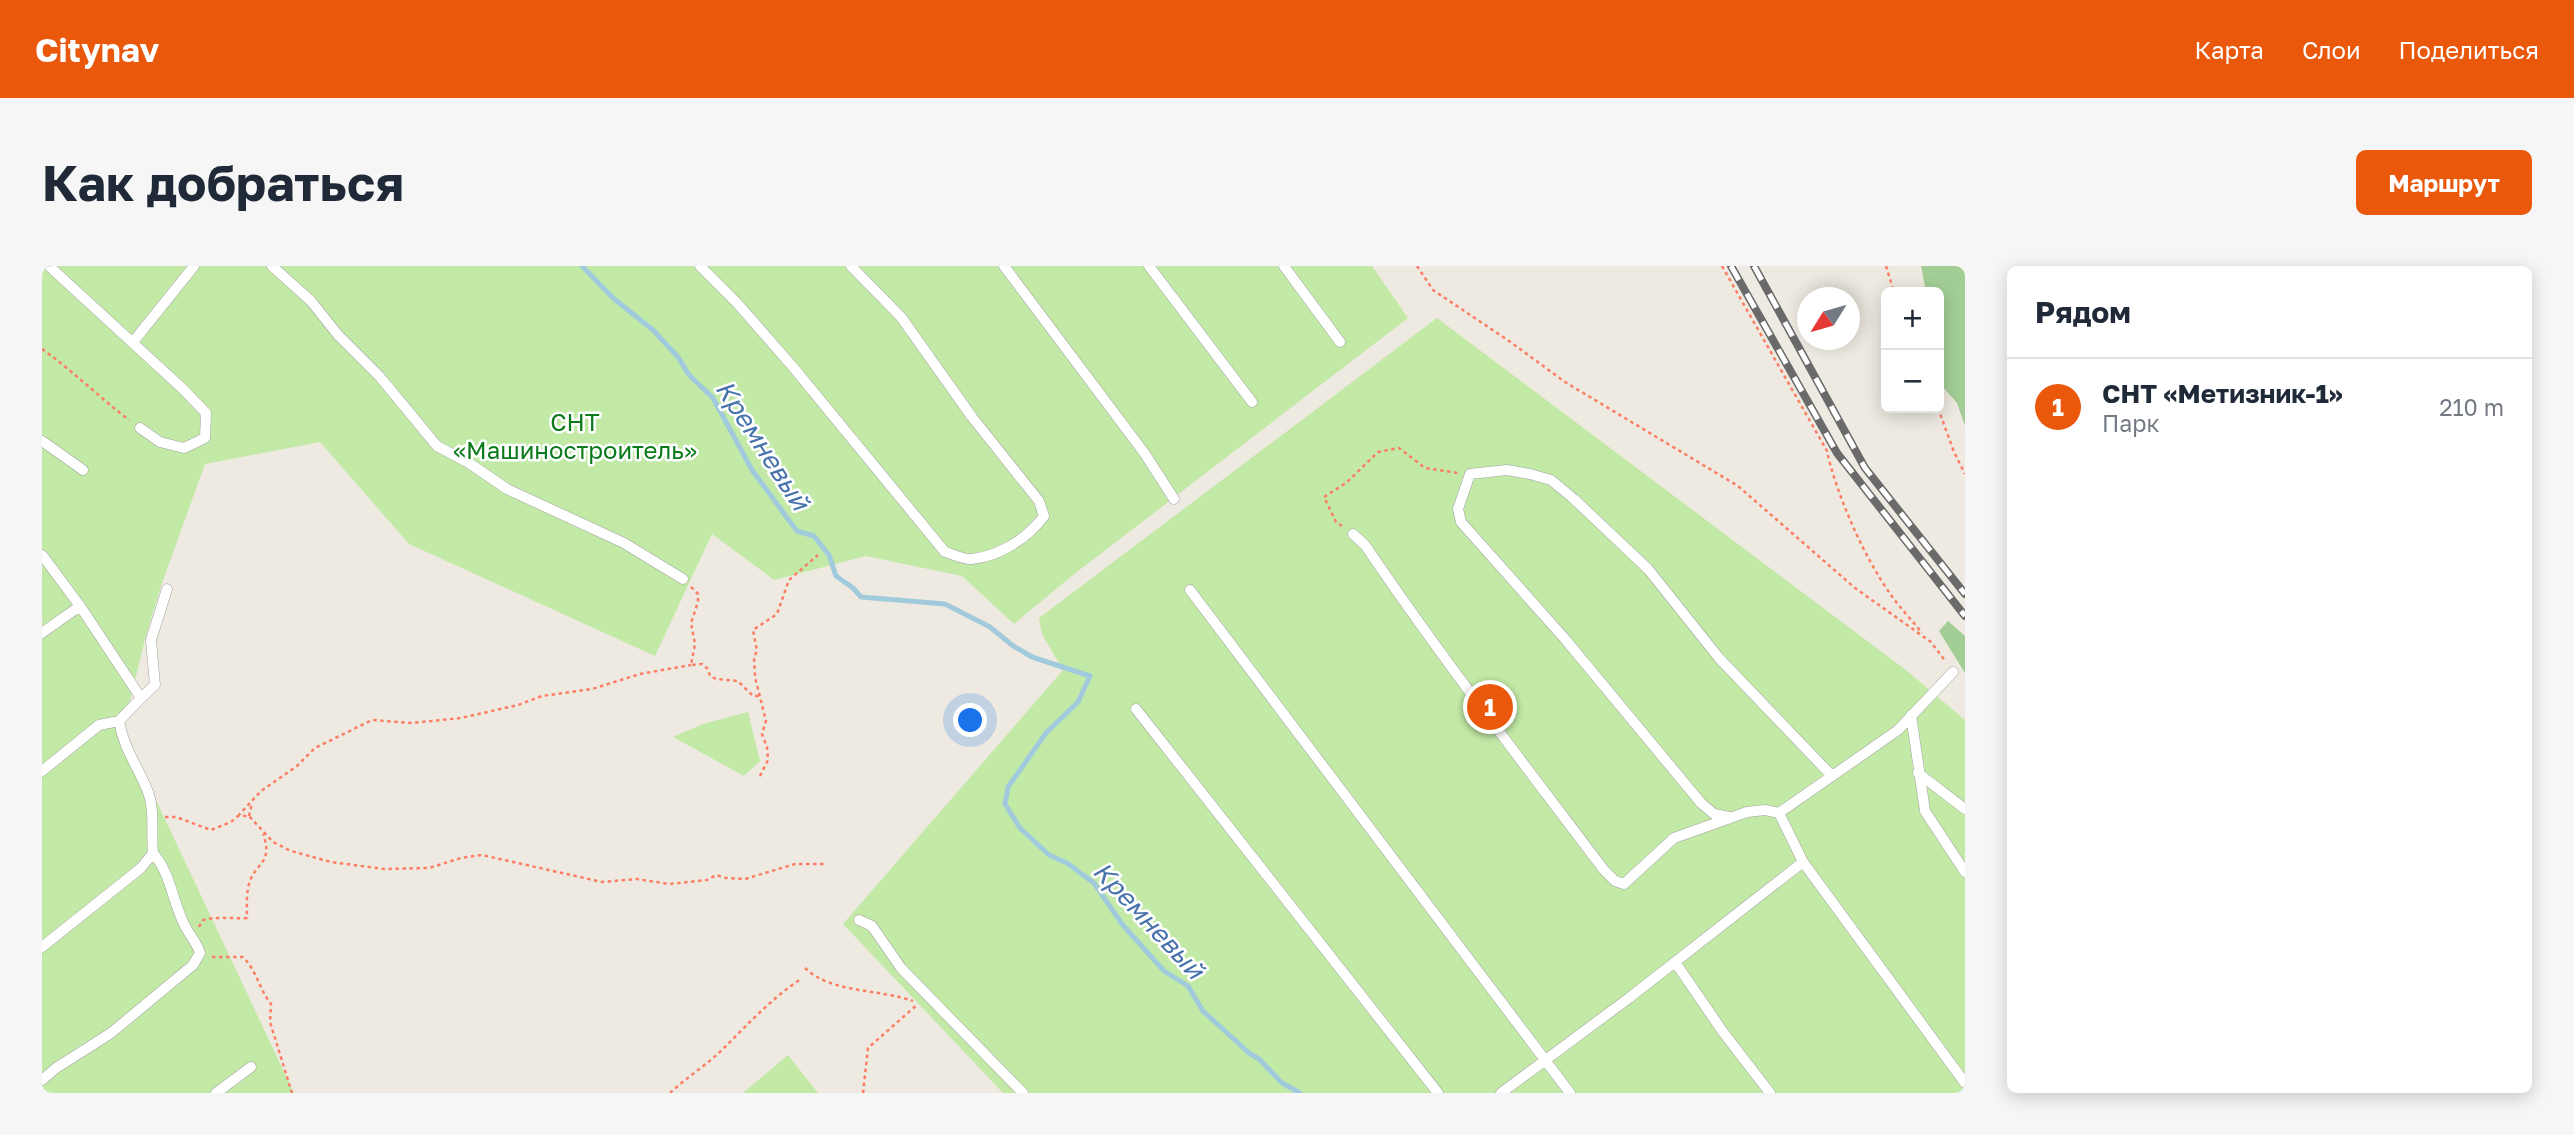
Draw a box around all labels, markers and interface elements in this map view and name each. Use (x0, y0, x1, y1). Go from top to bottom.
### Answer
text: Citynav (35, 30, 159, 69)
text: Карта (2194, 35, 2264, 64)
text: Слои (2302, 35, 2361, 64)
text: Поделиться (2399, 35, 2539, 64)
button: Маршрут (2356, 150, 2532, 215)
text: Как добраться (42, 153, 404, 212)
north arrow (1797, 287, 1860, 350)
map controls (1881, 287, 1944, 413)
button: + (1881, 287, 1944, 350)
text: Рядом (2035, 294, 2131, 330)
button: − (1881, 350, 1944, 413)
water label: Кремневый (710, 374, 818, 517)
text: СНТ «Метизник-1» (2102, 378, 2343, 409)
text: 1 (2052, 393, 2064, 421)
text: 210 m (2439, 393, 2504, 421)
park label: СНТ «Машиностроитель» (453, 407, 697, 464)
text: Парк (2102, 409, 2160, 437)
pin: 1 (1467, 681, 1513, 733)
your location (953, 703, 987, 737)
water label: Кремневый (1087, 855, 1212, 986)

